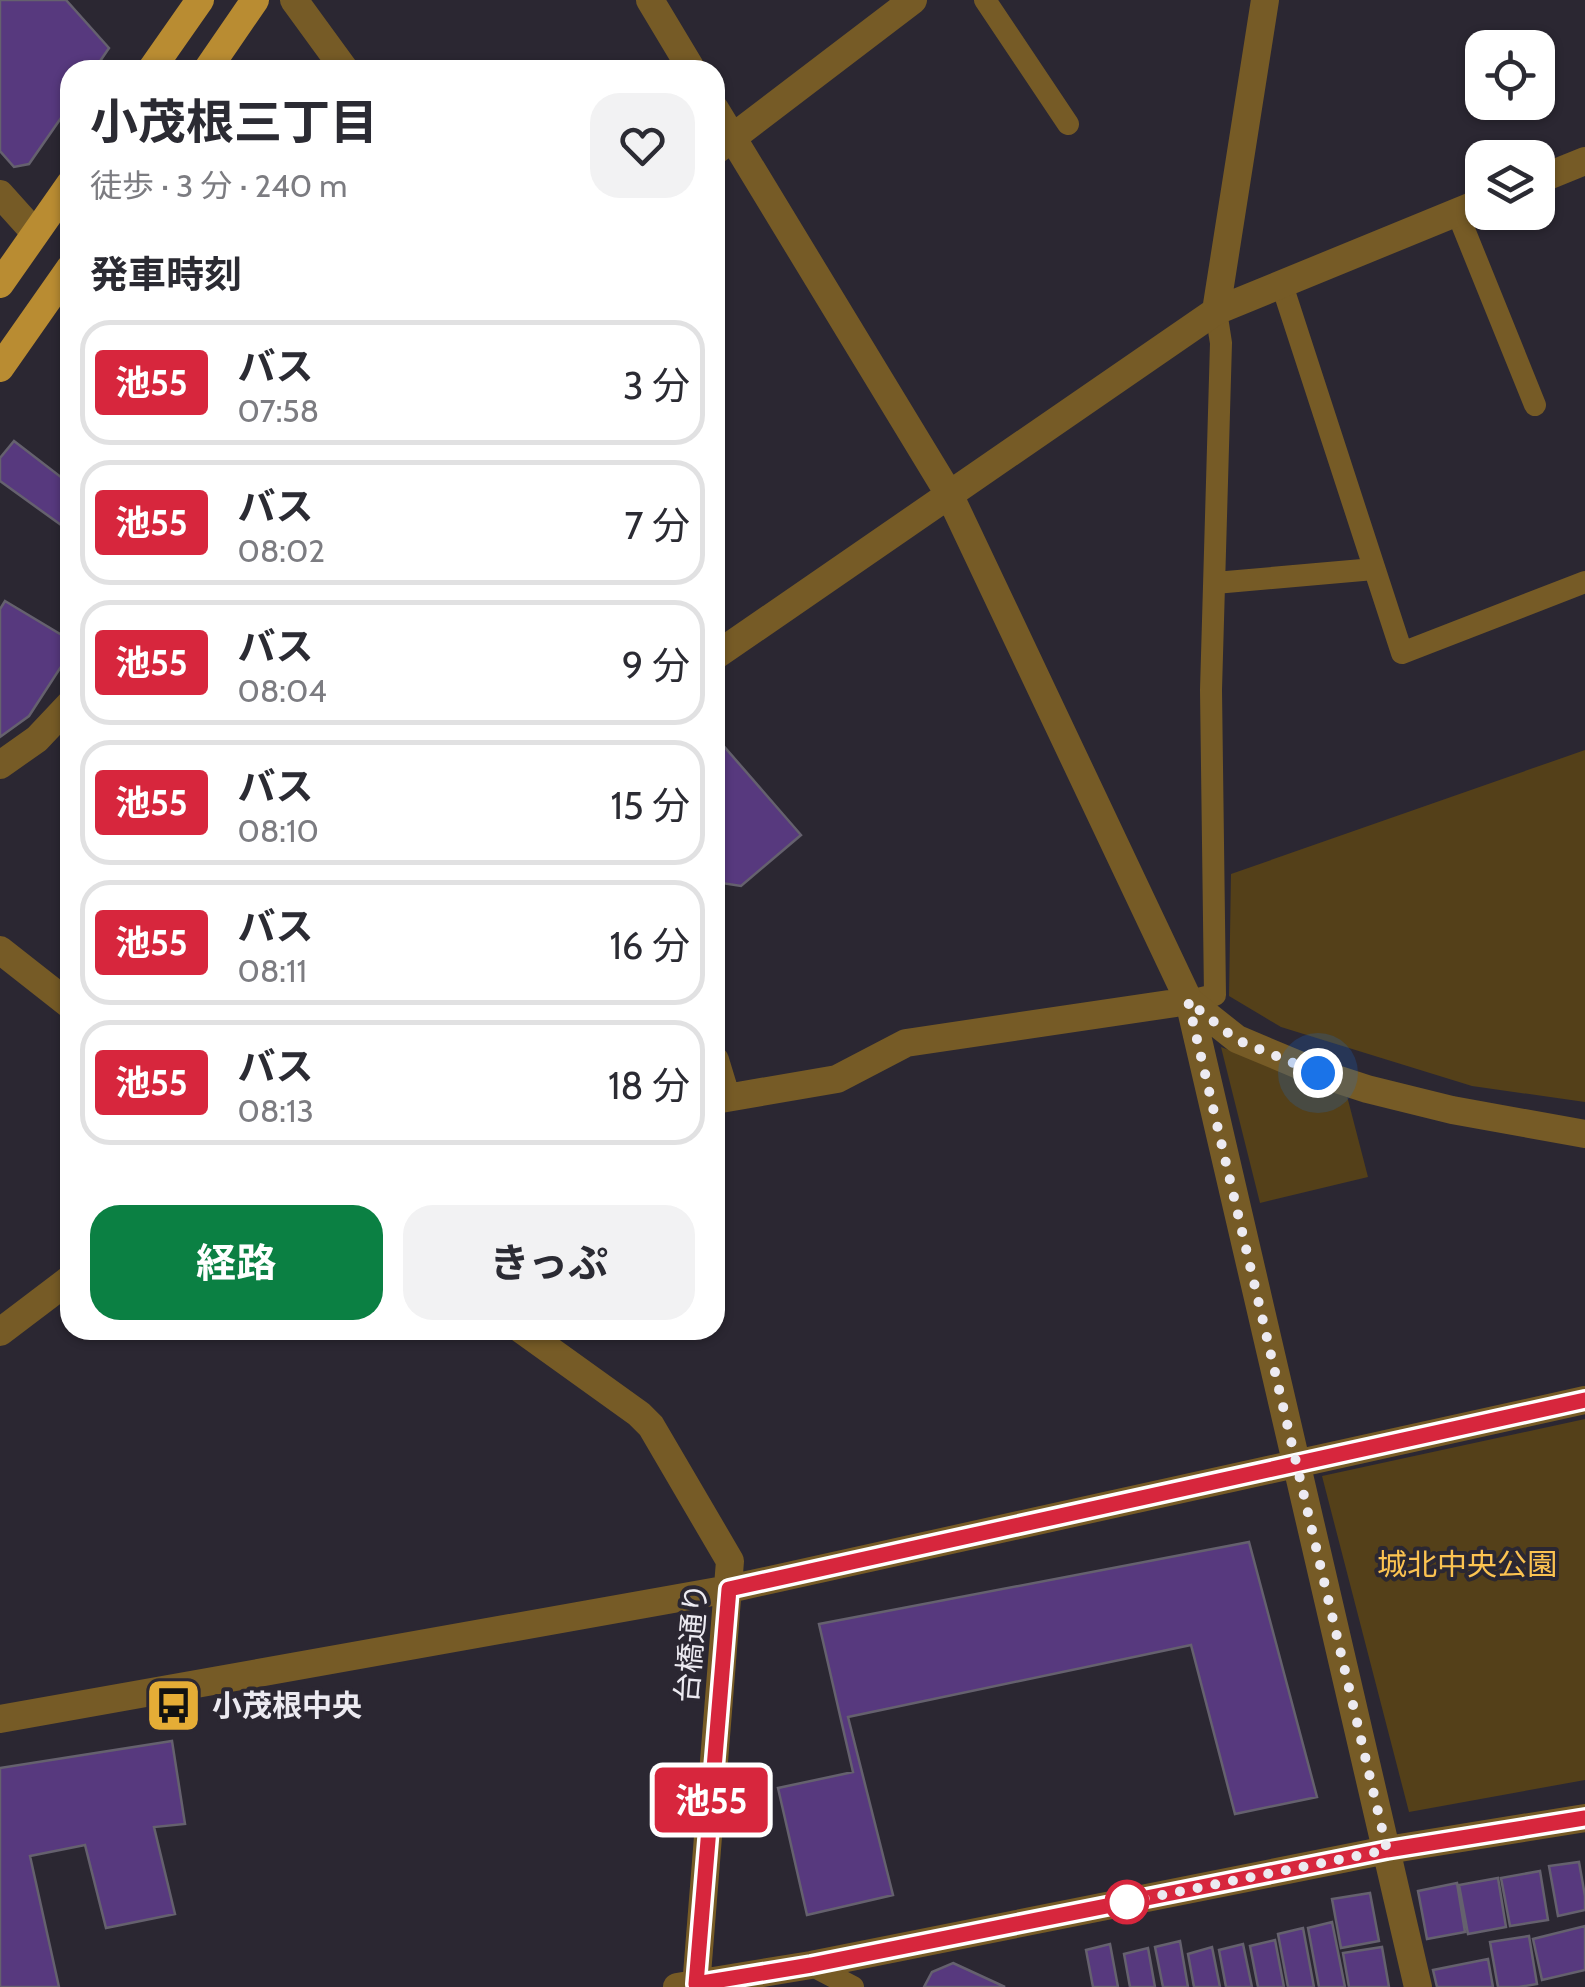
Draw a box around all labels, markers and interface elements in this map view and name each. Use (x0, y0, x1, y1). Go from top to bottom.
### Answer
map controls (1465, 30, 1555, 230)
button: locate (1465, 30, 1555, 120)
text: 小茂根三丁目 (90, 93, 378, 151)
button: heart (590, 93, 695, 198)
button: layers (1465, 140, 1555, 230)
text: 徒歩 · 3 分 · 240 m (90, 166, 347, 205)
text: 発車時刻 (90, 251, 242, 298)
text: バス (238, 343, 314, 390)
text: 池55 (115, 361, 188, 404)
text: 3 分 (623, 362, 690, 409)
text: 07:58 (238, 391, 319, 430)
text: バス (238, 483, 314, 530)
text: 池55 (115, 501, 188, 544)
text: 7 分 (624, 502, 690, 549)
text: 08:02 (238, 531, 325, 570)
text: バス (238, 623, 314, 670)
text: 池55 (115, 641, 188, 684)
text: 9 分 (622, 642, 690, 689)
text: 08:04 (238, 671, 327, 710)
text: バス (238, 763, 314, 810)
text: 池55 (115, 781, 188, 824)
text: 15 分 (611, 782, 690, 829)
text: 08:10 (238, 811, 319, 850)
text: バス (238, 903, 314, 950)
text: 池55 (115, 921, 188, 964)
text: 16 分 (609, 922, 690, 969)
text: 08:11 (238, 951, 307, 990)
text: バス (238, 1043, 314, 1090)
your location (1293, 1048, 1343, 1098)
text: 池55 (115, 1061, 188, 1104)
text: 18 分 (608, 1062, 690, 1109)
text: 08:13 (238, 1091, 314, 1130)
button: 経路 (90, 1205, 383, 1320)
button: きっぷ (403, 1205, 695, 1320)
park label: 城北中央公園 (1377, 1546, 1557, 1583)
street label: 台橋通り (668, 1582, 715, 1704)
bus stop icon: 小茂根中央 (143, 1676, 203, 1736)
place label: 小茂根中央 (212, 1687, 362, 1724)
line badge: 池55 (654, 1768, 768, 1832)
text: 池55 (675, 1779, 747, 1822)
unlabelled marker (1106, 1881, 1148, 1923)

